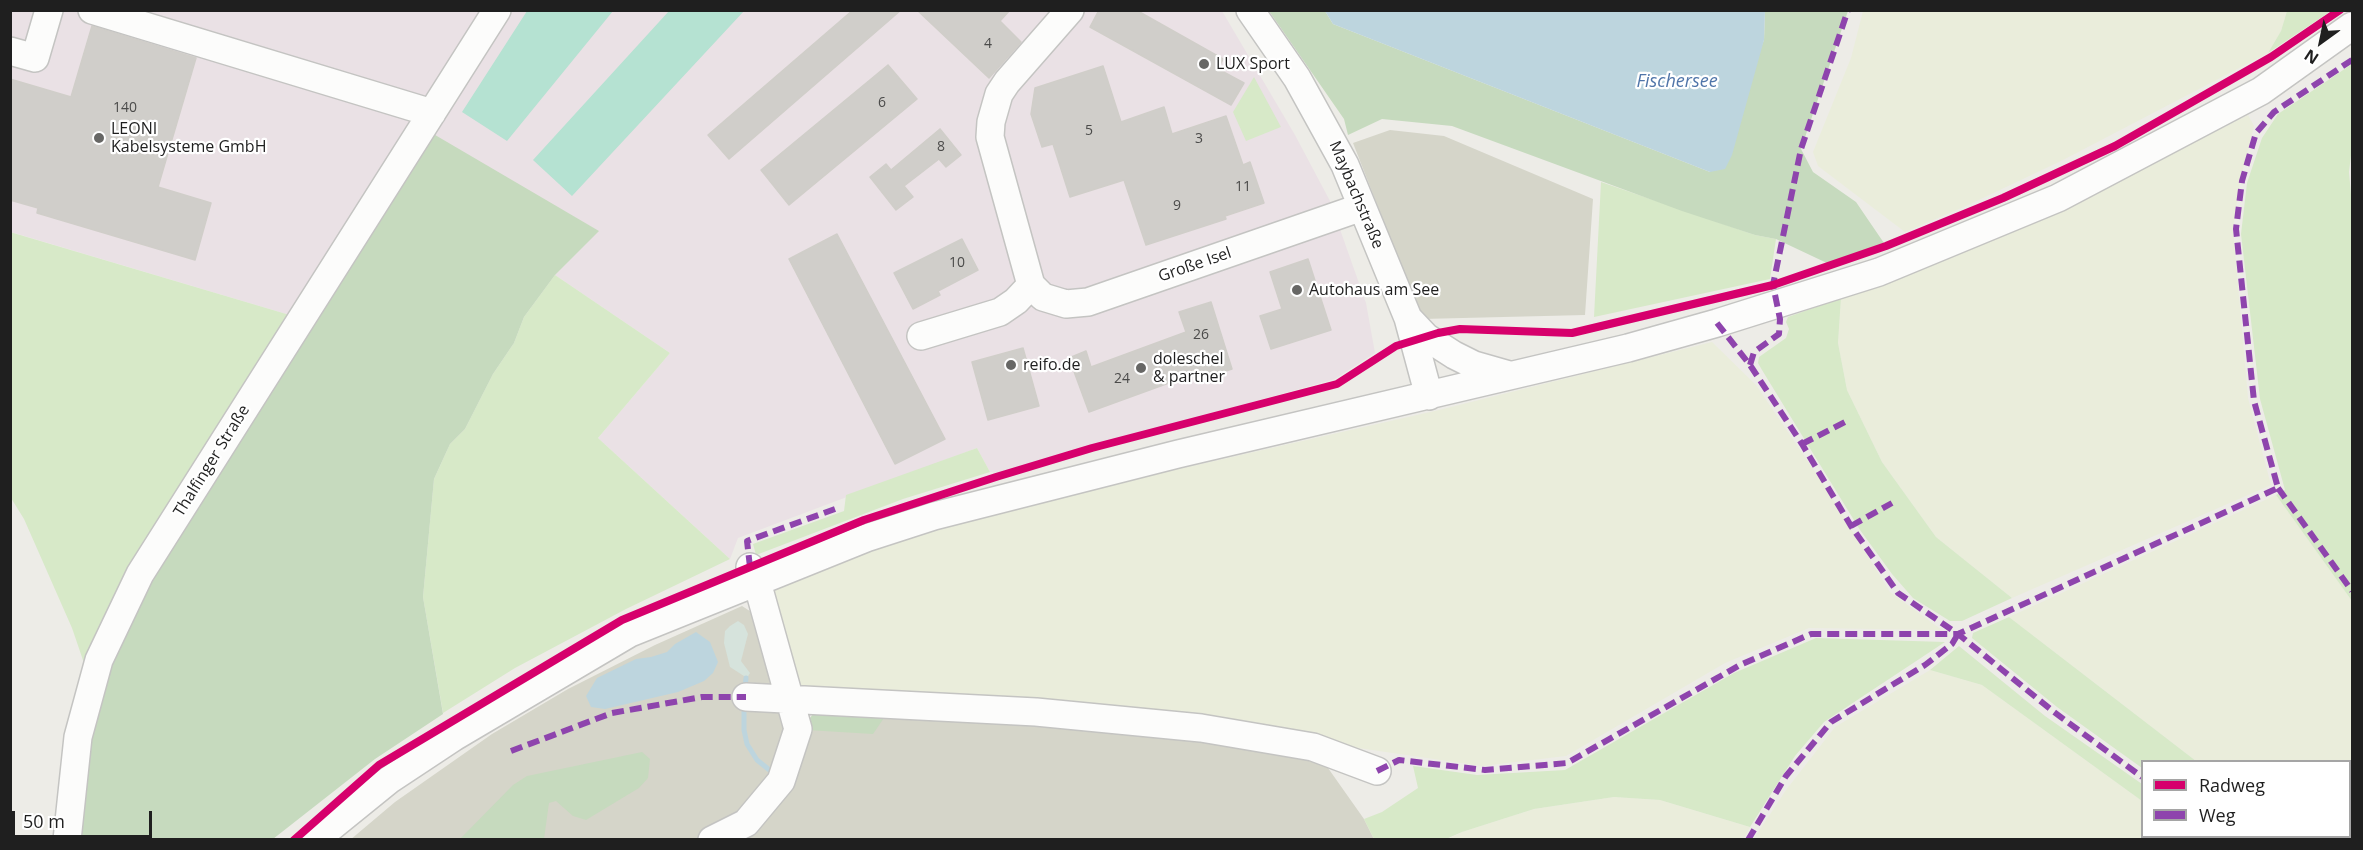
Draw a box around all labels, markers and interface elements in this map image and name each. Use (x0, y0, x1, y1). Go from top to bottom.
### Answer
north arrow (2291, 12, 2351, 72)
house number: 4 (984, 36, 992, 52)
text: N (2300, 44, 2323, 70)
place label: LUX Sport (1216, 54, 1290, 74)
marker: LUX Sport (1197, 57, 1211, 71)
water label: Fischersee (1636, 71, 1718, 93)
house number: 6 (878, 95, 886, 111)
house number: 140 (113, 100, 137, 116)
place label: LEONI Kabelsysteme GmbH (111, 119, 266, 157)
house number: 5 (1085, 123, 1093, 139)
marker: LEONI Kabelsysteme GmbH (92, 131, 106, 145)
house number: 3 (1195, 131, 1203, 147)
street label: Maybachstraße (1325, 138, 1387, 252)
house number: 8 (937, 139, 945, 155)
house number: 11 (1235, 179, 1251, 195)
house number: 9 (1173, 198, 1181, 214)
street label: Große Isel (1156, 244, 1234, 286)
house number: 10 (949, 255, 965, 271)
place label: Autohaus am See (1309, 280, 1439, 300)
marker: Autohaus am See (1290, 283, 1304, 297)
house number: 26 (1193, 327, 1209, 343)
place label: doleschel & partner (1153, 349, 1225, 387)
place label: reifo.de (1023, 355, 1081, 375)
marker: reifo.de (1004, 358, 1018, 372)
marker: doleschel & partner (1134, 361, 1148, 375)
house number: 24 (1114, 371, 1130, 387)
street label: Thalfinger Straße (170, 402, 254, 520)
legend (2141, 760, 2351, 838)
text: Radweg (2199, 773, 2265, 797)
scale bar (15, 799, 154, 837)
text: Weg (2199, 803, 2236, 827)
text: 50 m (23, 809, 65, 833)

